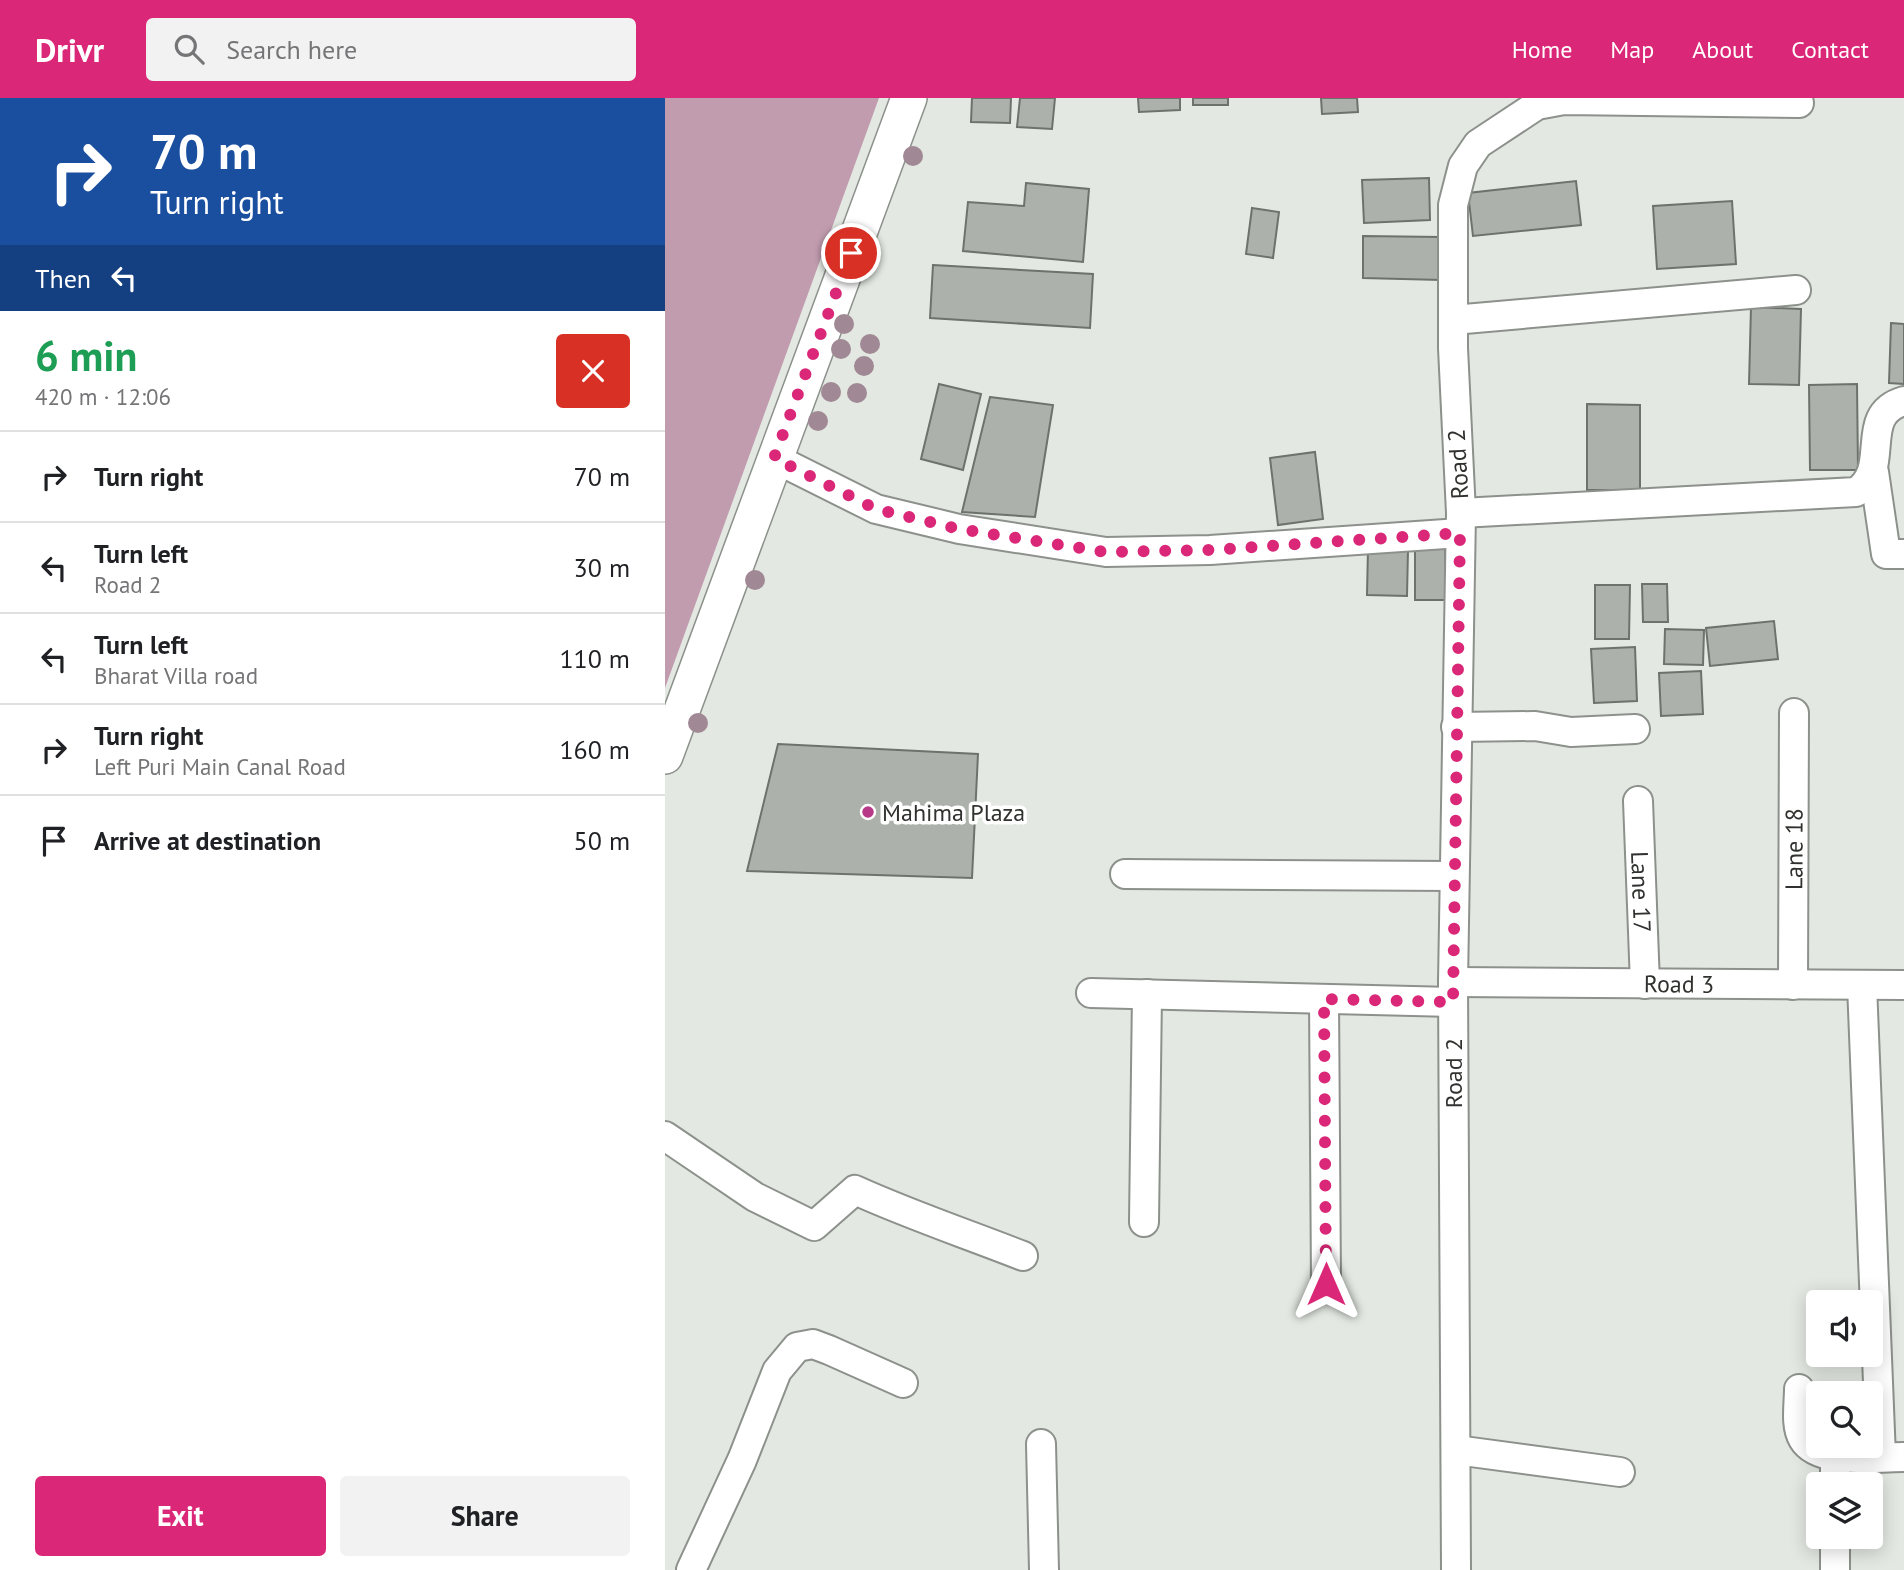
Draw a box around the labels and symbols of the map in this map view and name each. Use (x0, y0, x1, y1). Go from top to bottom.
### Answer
pin (821, 223, 881, 283)
street label: Road 2 (1441, 428, 1475, 500)
place label: Mahima Plaza (882, 797, 1025, 828)
marker: Mahima Plaza (860, 804, 876, 820)
street label: Lane 18 (1778, 808, 1809, 890)
street label: Lane 17 (1624, 850, 1659, 933)
street label: Road 3 (1644, 968, 1714, 999)
street label: Road 2 (1438, 1038, 1469, 1108)
position arrow (1289, 1247, 1363, 1321)

